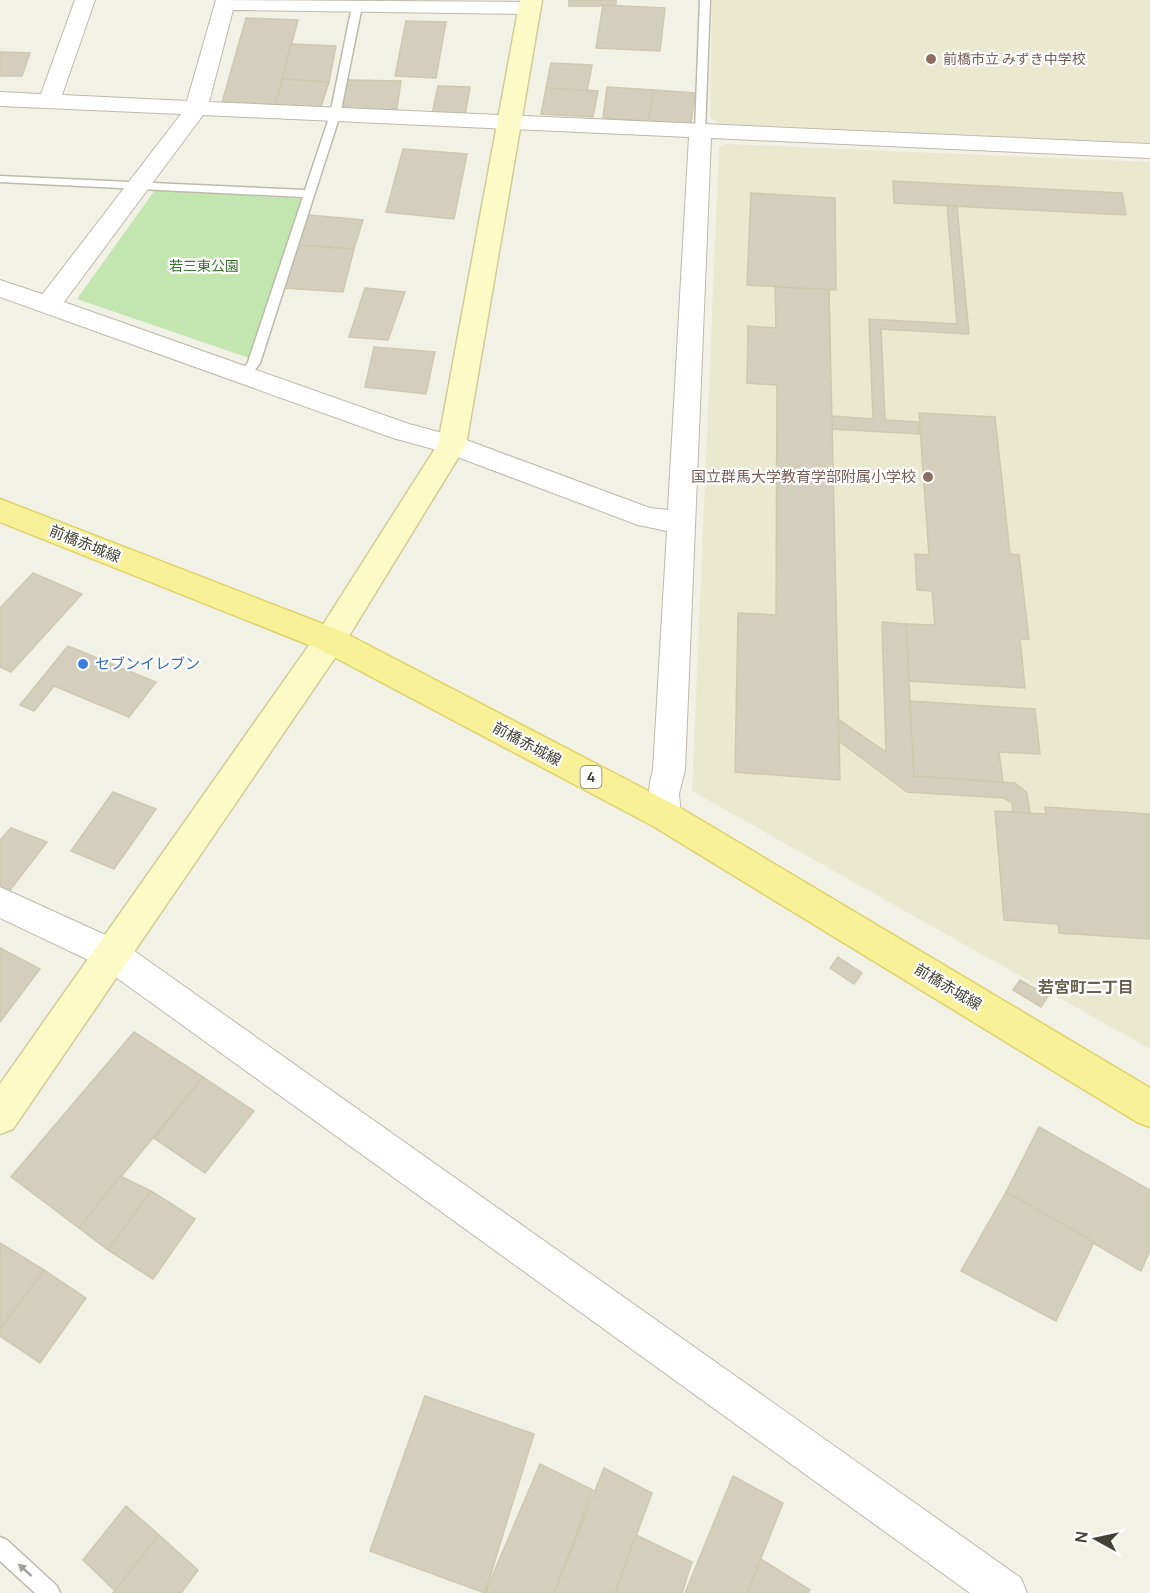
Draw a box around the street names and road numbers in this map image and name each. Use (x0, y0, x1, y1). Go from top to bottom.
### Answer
street label: 前橋赤城線 (46, 520, 124, 567)
street label: 前橋赤城線 (489, 717, 565, 770)
road number: 4 (580, 766, 602, 788)
street label: 前橋赤城線 (911, 958, 986, 1015)

